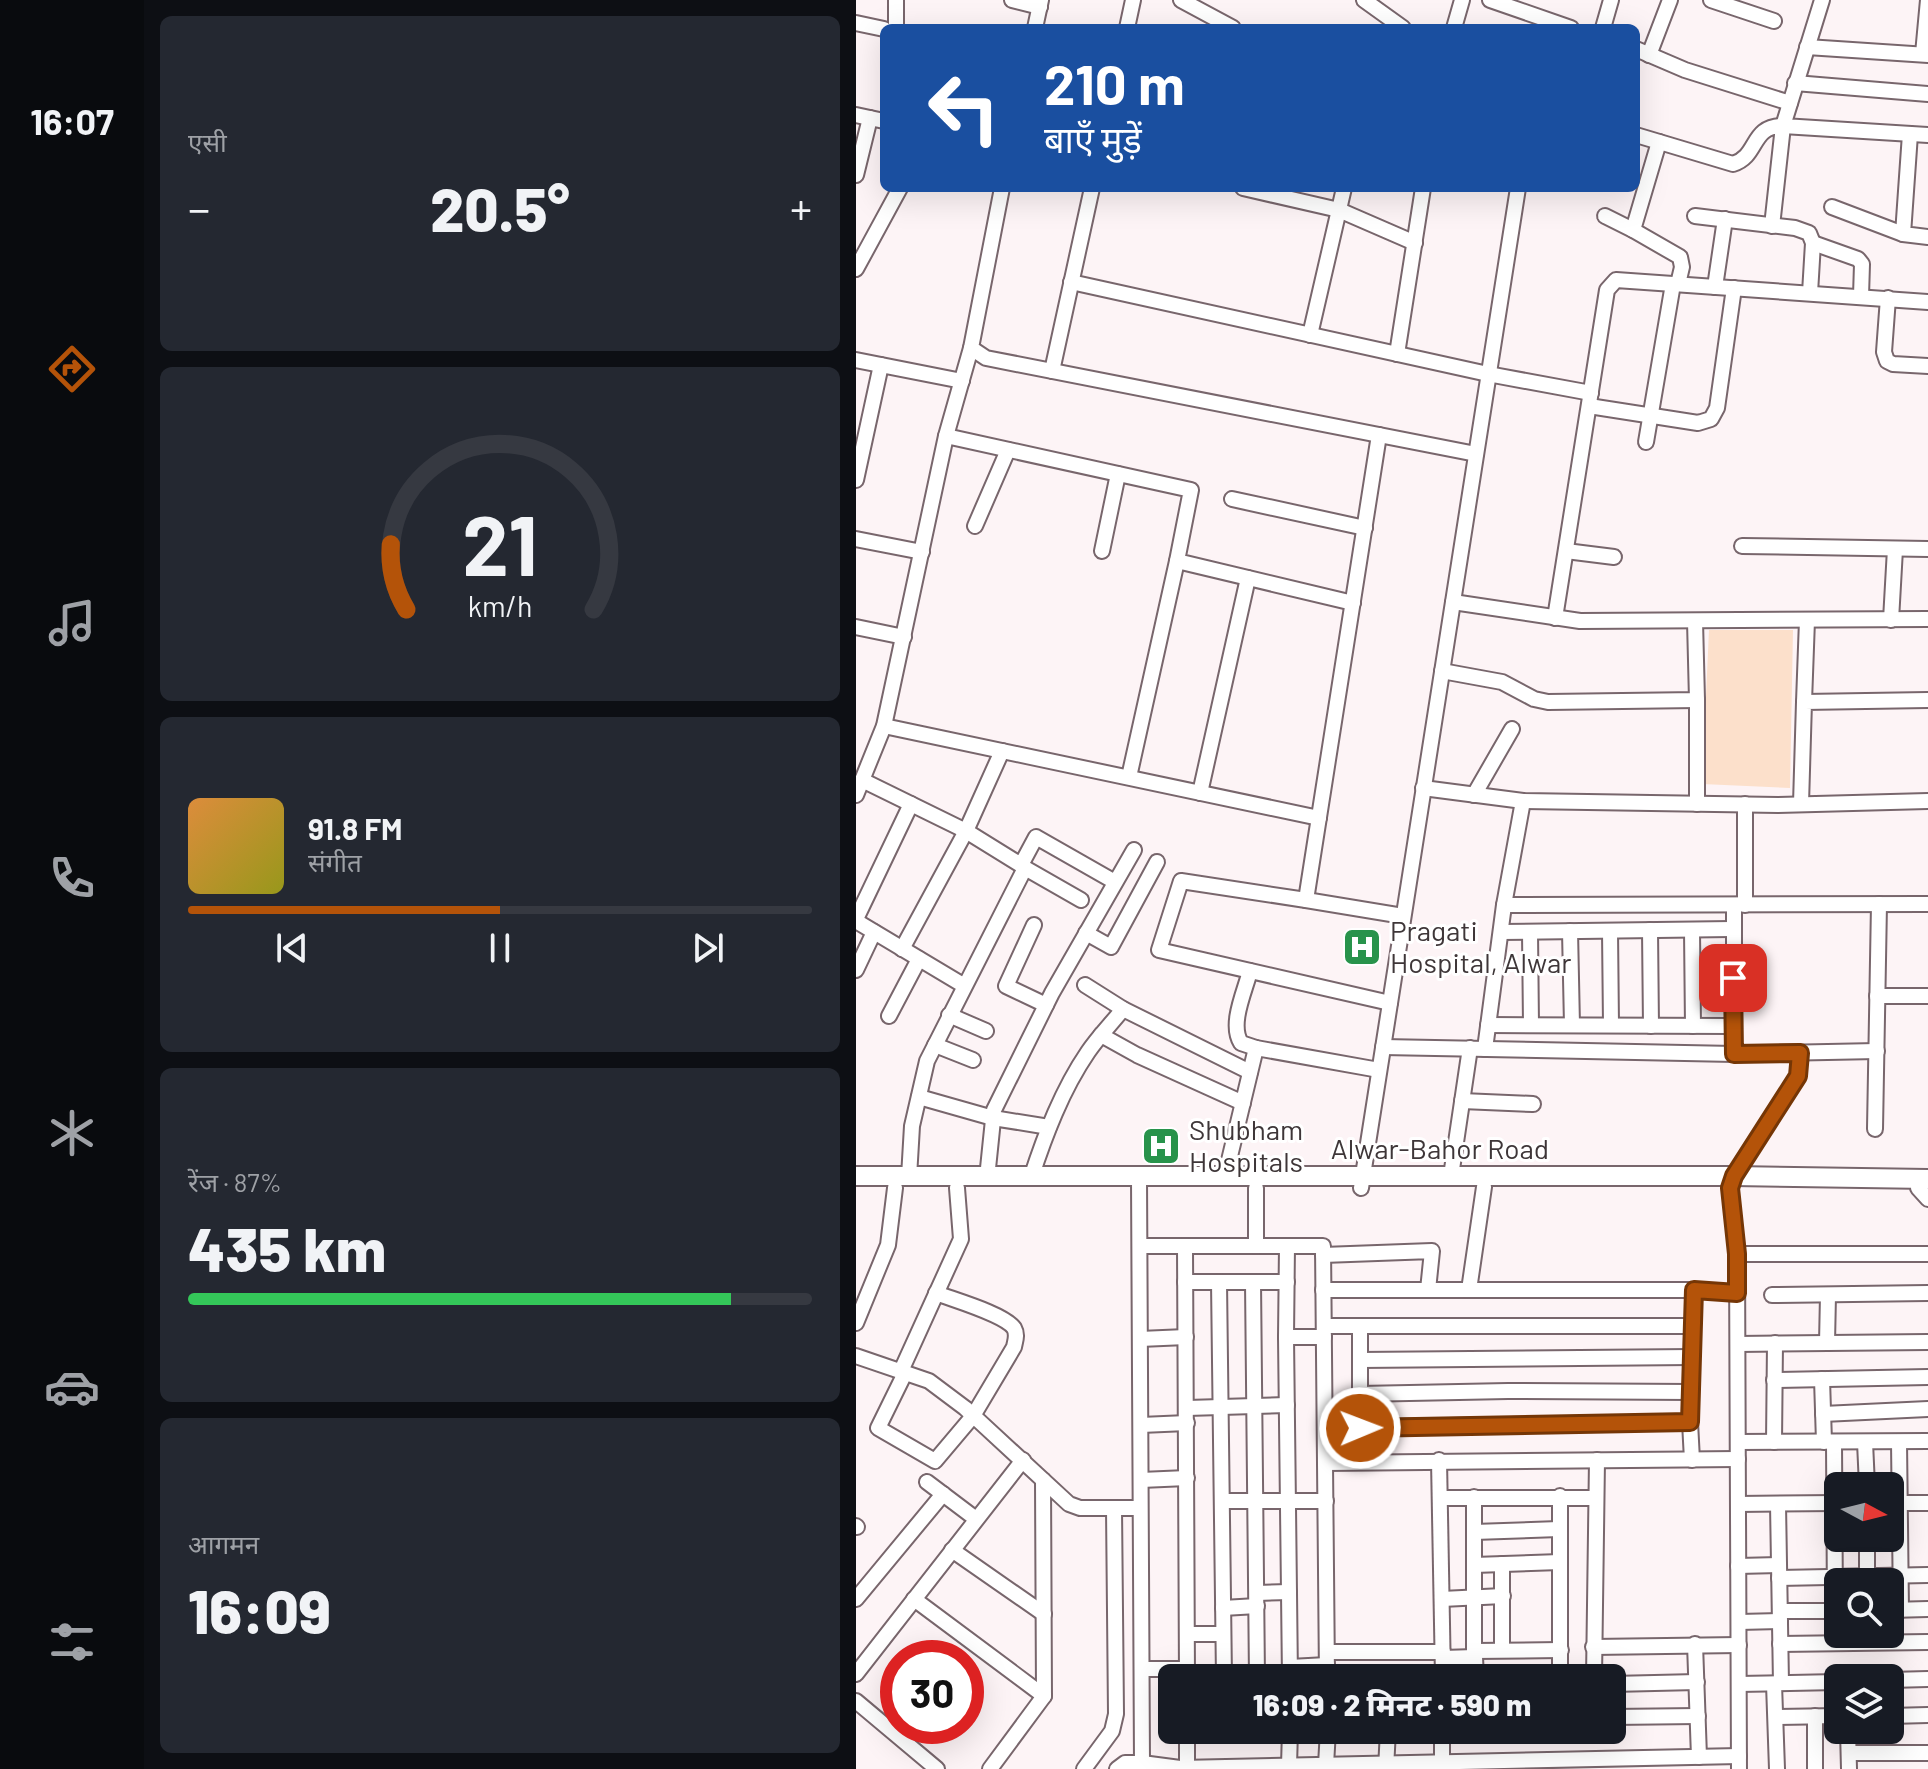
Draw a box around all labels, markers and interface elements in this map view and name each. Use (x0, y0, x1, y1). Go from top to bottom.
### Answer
text: 210 m (1044, 49, 1185, 116)
icon: left (912, 56, 1016, 160)
text: 16:07 (30, 99, 114, 142)
text: बाएँ मुड़ें (1044, 117, 1142, 160)
text: एसी (188, 126, 227, 157)
text: 20.5° (430, 172, 570, 244)
text: − (188, 181, 210, 234)
text: + (790, 181, 812, 234)
icon: directions (44, 341, 100, 397)
text: 21 (462, 492, 538, 592)
text: km/h (468, 588, 532, 623)
icon: music (44, 595, 100, 651)
text: 91.8 FM (308, 810, 403, 846)
text: संगीत (308, 846, 362, 877)
icon: phone (44, 850, 100, 906)
place label: Pragati Hospital, Alwar (1390, 913, 1571, 979)
icon: previous (270, 926, 314, 970)
icon: pause (478, 926, 522, 970)
icon: next (686, 926, 730, 970)
hospital icon: Pragati Hospital, Alwar (1341, 926, 1383, 968)
pin (1699, 944, 1767, 1012)
icon: arrive (1711, 956, 1755, 1000)
icon: climate (44, 1105, 100, 1161)
place label: Shubham Hospitals (1189, 1112, 1303, 1178)
hospital icon: Shubham Hospitals (1140, 1125, 1182, 1167)
street label: Alwar-Bahor Road (1331, 1131, 1549, 1165)
text: रेंज · 87% (188, 1166, 282, 1197)
text: 435 km (188, 1212, 386, 1284)
icon: car (44, 1359, 100, 1415)
position arrow (1318, 1386, 1402, 1470)
north arrow (1824, 1472, 1904, 1552)
map controls (1824, 1472, 1904, 1744)
text: आगमन (188, 1528, 259, 1559)
button: search (1824, 1568, 1904, 1648)
text: 16:09 (188, 1574, 331, 1646)
icon: filters (44, 1614, 100, 1670)
speed limit sign: 30 (880, 1640, 984, 1744)
button: layers (1824, 1664, 1904, 1744)
text: 16:09 · 2 मिनट · 590 m (1253, 1686, 1531, 1722)

